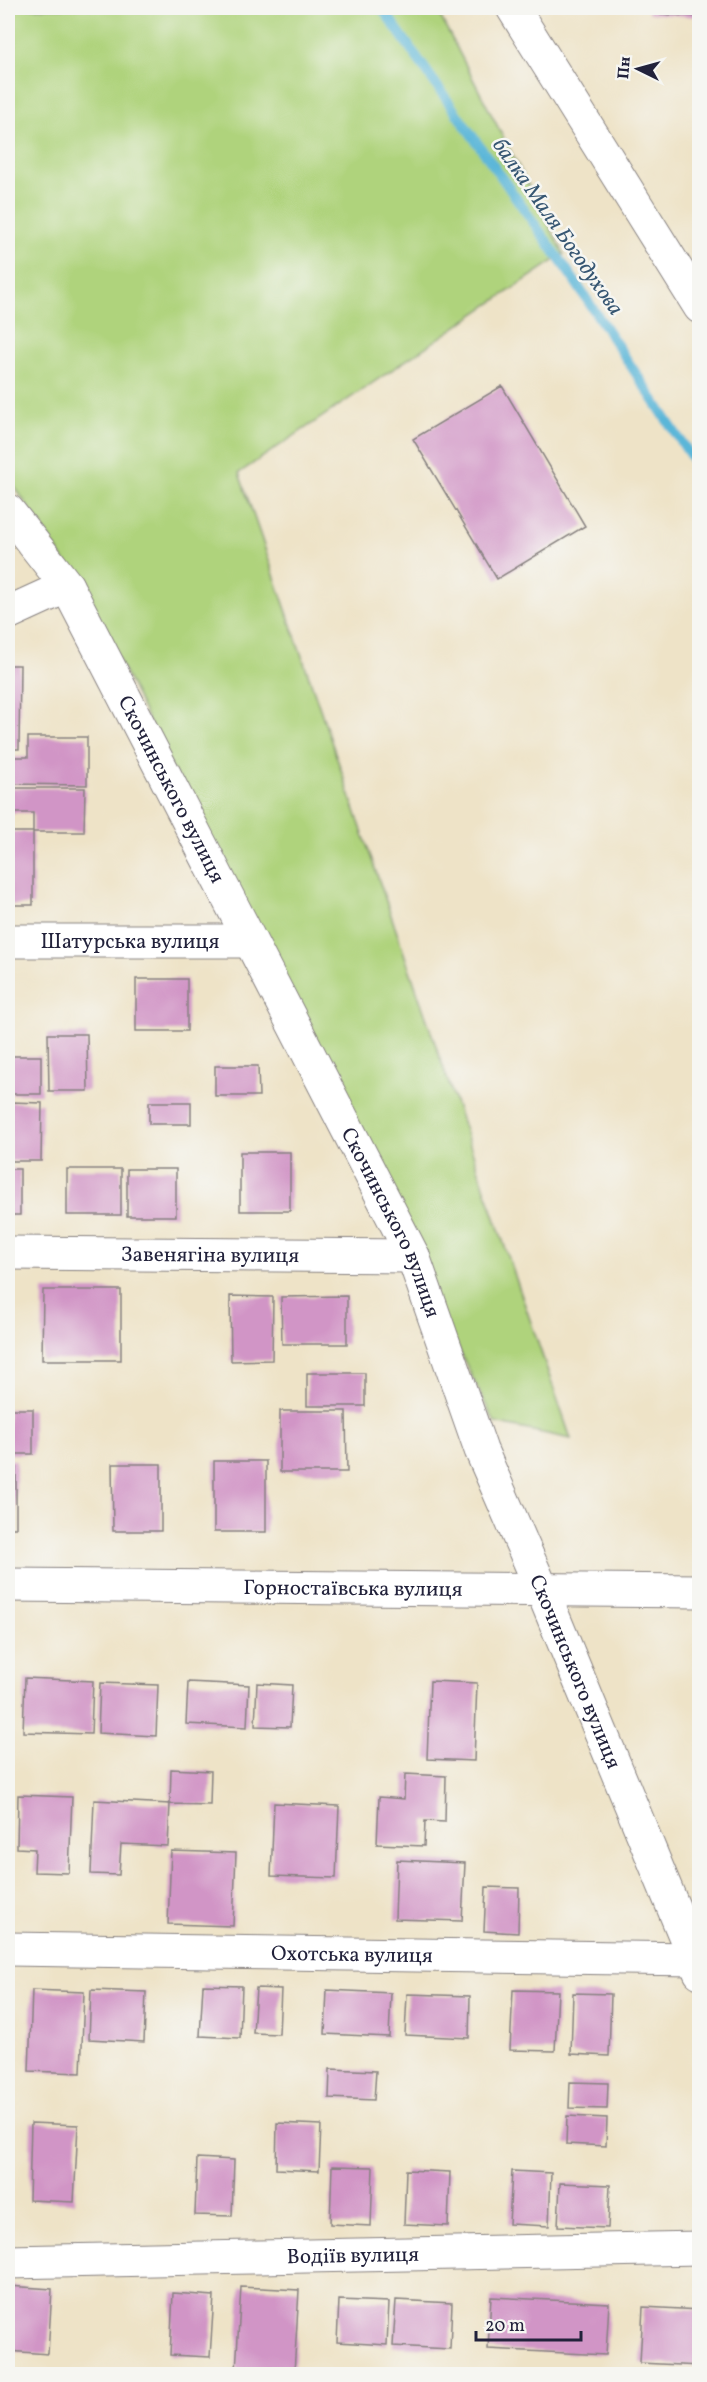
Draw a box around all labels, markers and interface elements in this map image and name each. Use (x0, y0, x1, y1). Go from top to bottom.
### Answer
north arrow (608, 39, 668, 99)
text: Пн (613, 56, 637, 80)
water label: балка Маля Богодухова (484, 133, 630, 322)
street label: Скочинського вулиця (110, 691, 231, 889)
street label: Шатурська вулиця (41, 928, 220, 957)
street label: Скочинського вулиця (333, 1123, 447, 1322)
street label: Завенягіна вулиця (121, 1241, 299, 1271)
street label: Скочинського вулиця (521, 1571, 627, 1774)
street label: Горностаївська вулиця (243, 1574, 463, 1605)
street label: Охотська вулиця (271, 1940, 433, 1971)
street label: Водіїв вулиця (286, 2241, 420, 2272)
scale bar (476, 2304, 581, 2342)
text: 20 m (485, 2314, 525, 2339)

